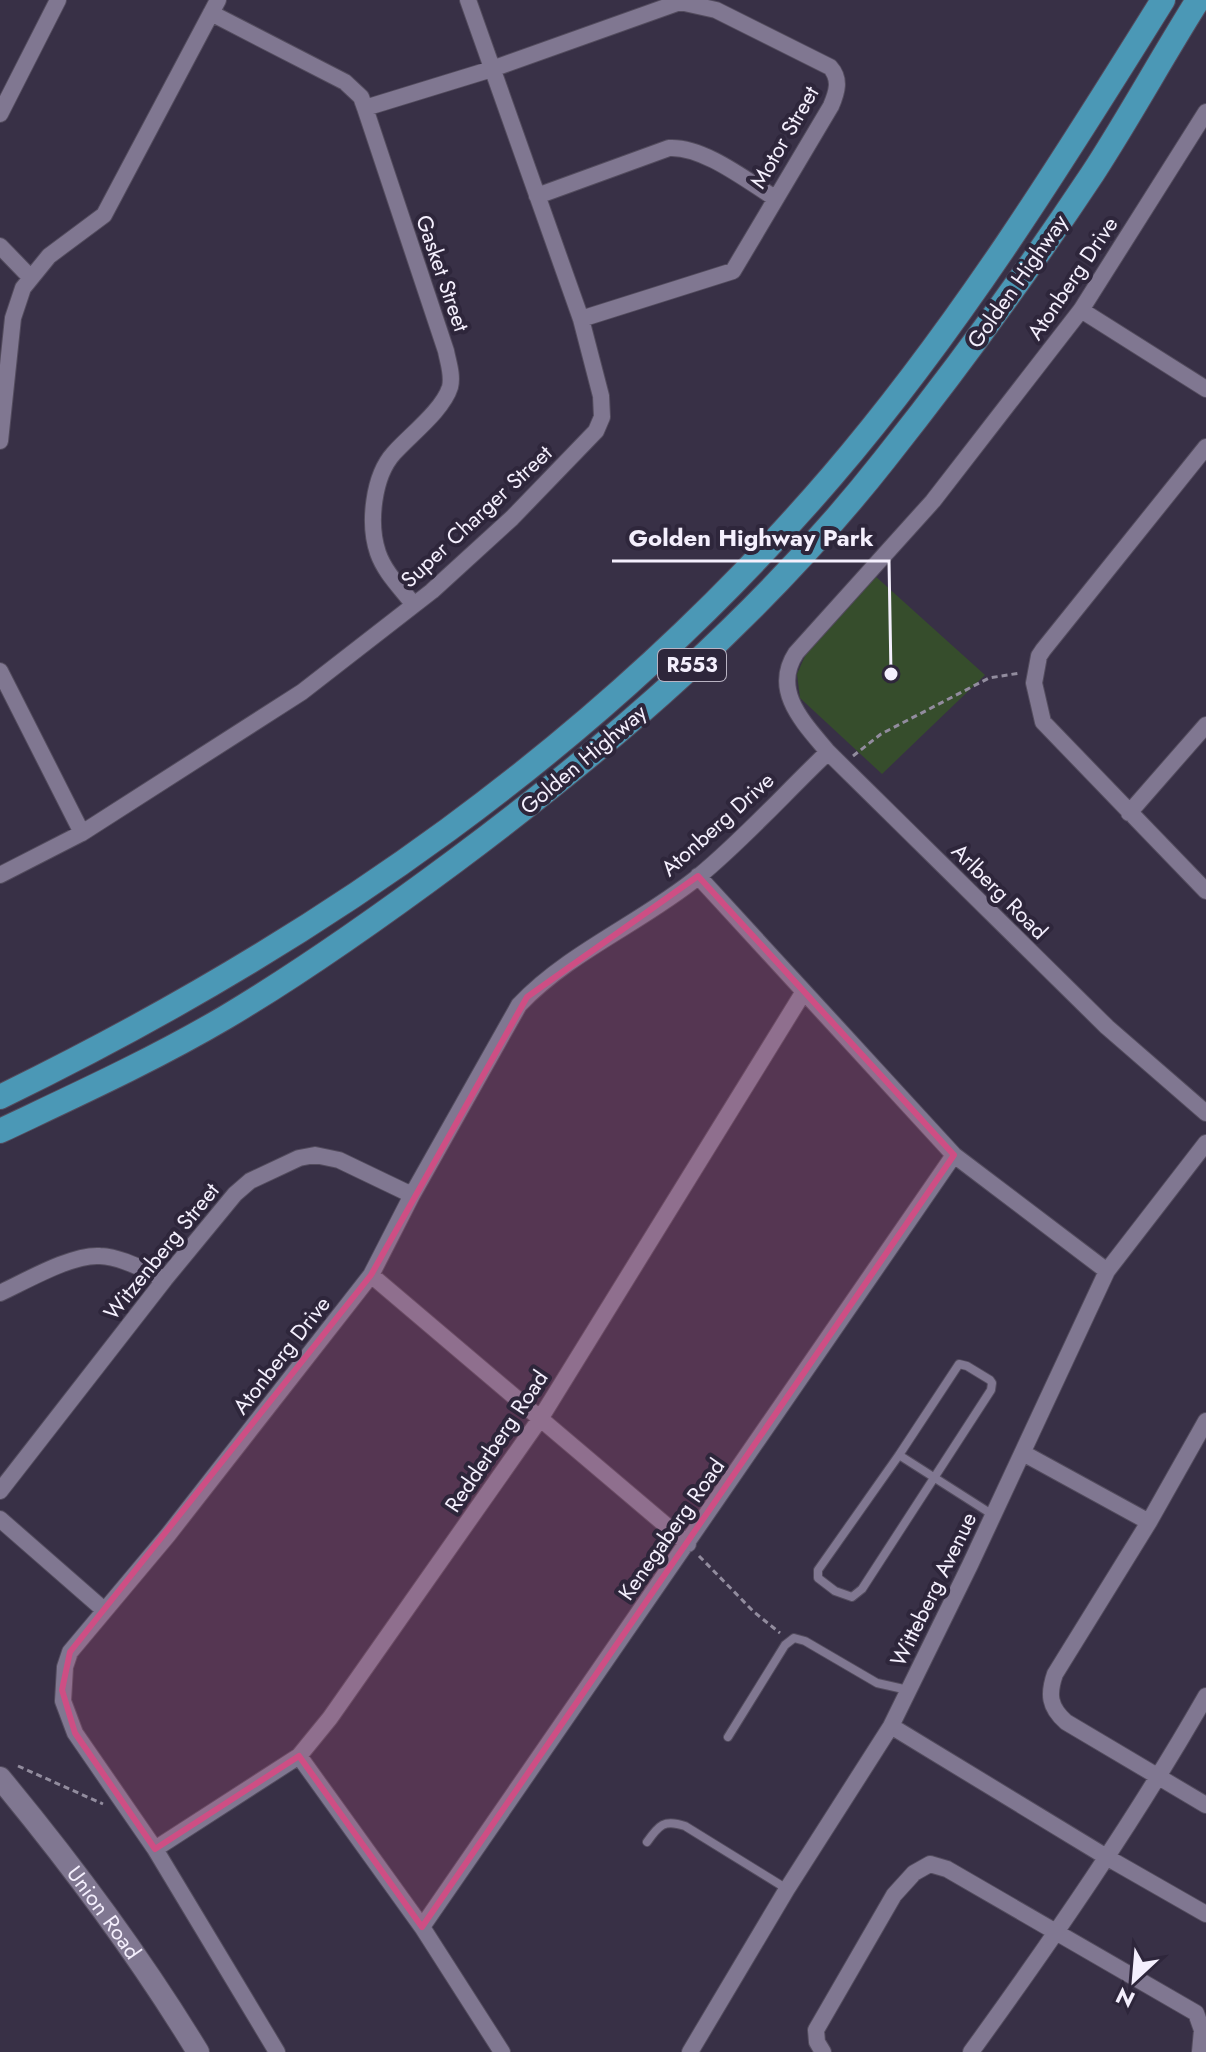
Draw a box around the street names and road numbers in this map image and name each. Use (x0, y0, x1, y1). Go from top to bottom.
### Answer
street label: Motor Street (742, 79, 827, 194)
street label: Golden Highway (959, 207, 1075, 354)
street label: Gasket Street (408, 210, 478, 336)
street label: Atonberg Drive (1019, 210, 1125, 346)
street label: Super Charger Street (393, 437, 559, 595)
road number: R553 (658, 649, 726, 681)
street label: Golden Highway (513, 696, 654, 822)
street label: Atonberg Drive (653, 764, 781, 884)
street label: Arlberg Road (945, 836, 1055, 946)
street label: Witzenberg Street (96, 1175, 227, 1326)
street label: Atonberg Drive (225, 1289, 337, 1421)
street label: Redderberg Road (437, 1364, 555, 1518)
street label: Kenegaberg Road (610, 1452, 732, 1606)
street label: Witteberg Avenue (882, 1506, 984, 1672)
street label: Union Road (59, 1859, 149, 1966)

